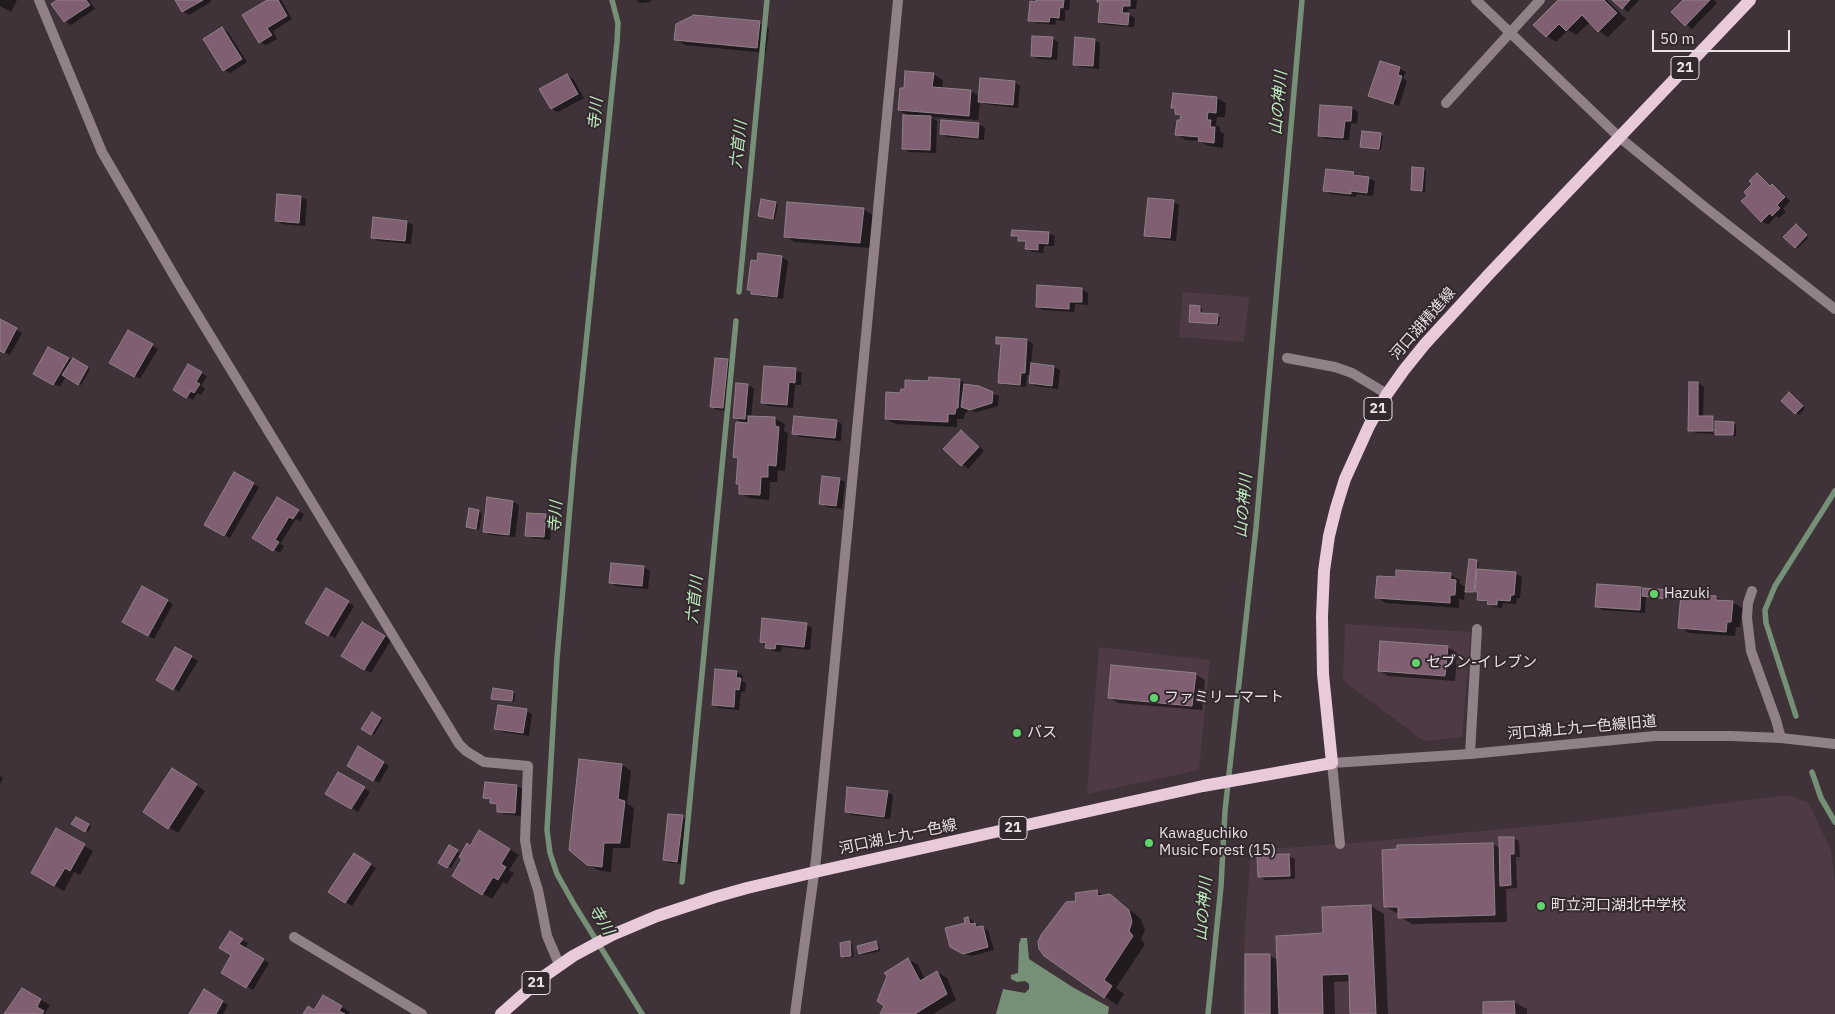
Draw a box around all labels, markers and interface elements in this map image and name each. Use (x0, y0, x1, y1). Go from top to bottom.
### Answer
scale bar (1655, 20, 1792, 52)
text: 50 m (1660, 29, 1695, 48)
road number: 21 (1671, 56, 1699, 80)
water label: 山の神川 (1267, 70, 1291, 136)
water label: 寺川 (585, 97, 607, 131)
water label: 六首川 (727, 120, 751, 170)
street label: 河口湖精進線 (1387, 284, 1459, 364)
road number: 21 (1364, 398, 1392, 420)
water label: 山の神川 (1232, 473, 1256, 539)
water label: 寺川 (545, 500, 567, 534)
water label: 六首川 (683, 575, 707, 625)
place label: Hazuki (1664, 585, 1710, 603)
marker: Hazuki (1648, 588, 1660, 600)
place label: セブン-イレブン (1426, 654, 1537, 672)
marker: セブン-イレブン (1410, 657, 1422, 669)
place label: ファミリーマート (1164, 689, 1284, 707)
marker: ファミリーマート (1148, 692, 1160, 704)
street label: 河口湖上九一色線旧道 (1507, 712, 1657, 744)
place label: バス (1027, 724, 1057, 742)
marker: バス (1011, 727, 1023, 739)
street label: 河口湖上九一色線 (837, 816, 959, 858)
road number: 21 (999, 816, 1027, 840)
place label: Kawaguchiko Music Forest (15) (1159, 825, 1276, 860)
marker: Kawaguchiko Music Forest (15) (1143, 837, 1155, 849)
water label: 山の神川 (1192, 876, 1216, 942)
place label: 町立河口湖北中学校 (1551, 897, 1686, 915)
marker: 町立河口湖北中学校 (1535, 900, 1547, 912)
water label: 寺川 (585, 901, 617, 939)
road number: 21 (522, 971, 550, 994)

